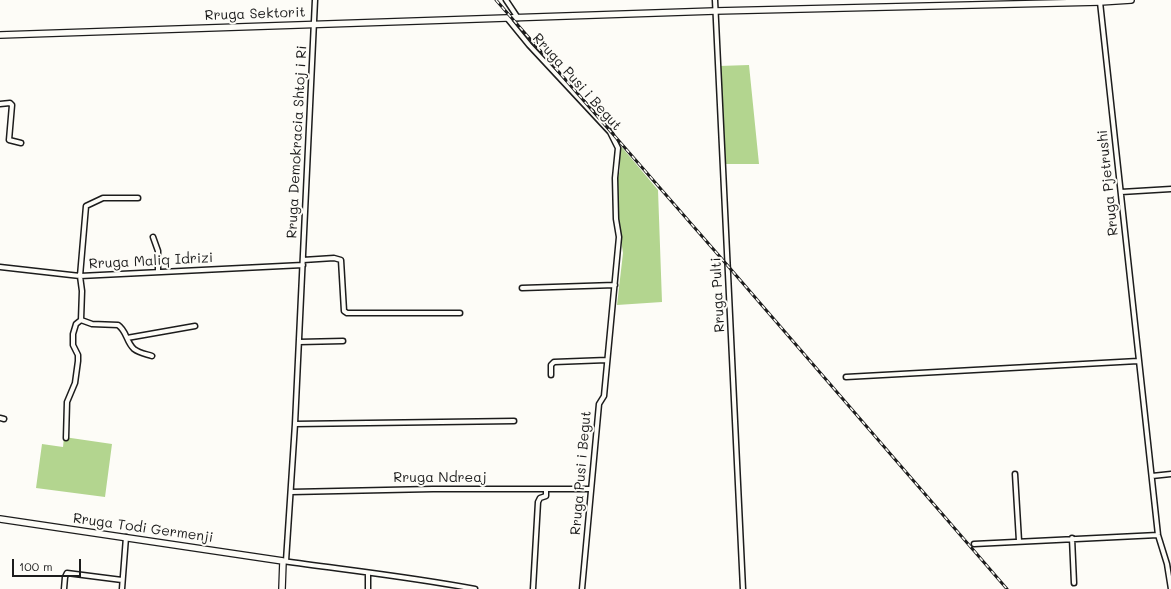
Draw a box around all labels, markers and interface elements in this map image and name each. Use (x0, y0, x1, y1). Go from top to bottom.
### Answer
street label: Rruga Sektorit (204, 4, 306, 24)
street label: Rruga Pusi i Begut (529, 30, 625, 134)
street label: Rruga Demokracia Shtoj i Ri (284, 45, 310, 239)
street label: Rruga Pjetrushi (1094, 129, 1122, 237)
street label: Rruga Maliq Idrizi (88, 249, 214, 273)
street label: Rruga Pulti (708, 257, 728, 333)
street label: Rruga Pusi i Begut (567, 410, 595, 536)
street label: Rruga Ndreaj (393, 470, 487, 486)
street label: Rruga Todi Germenji (72, 510, 214, 546)
scale bar (14, 551, 83, 577)
text: 100 m (19, 558, 53, 574)

